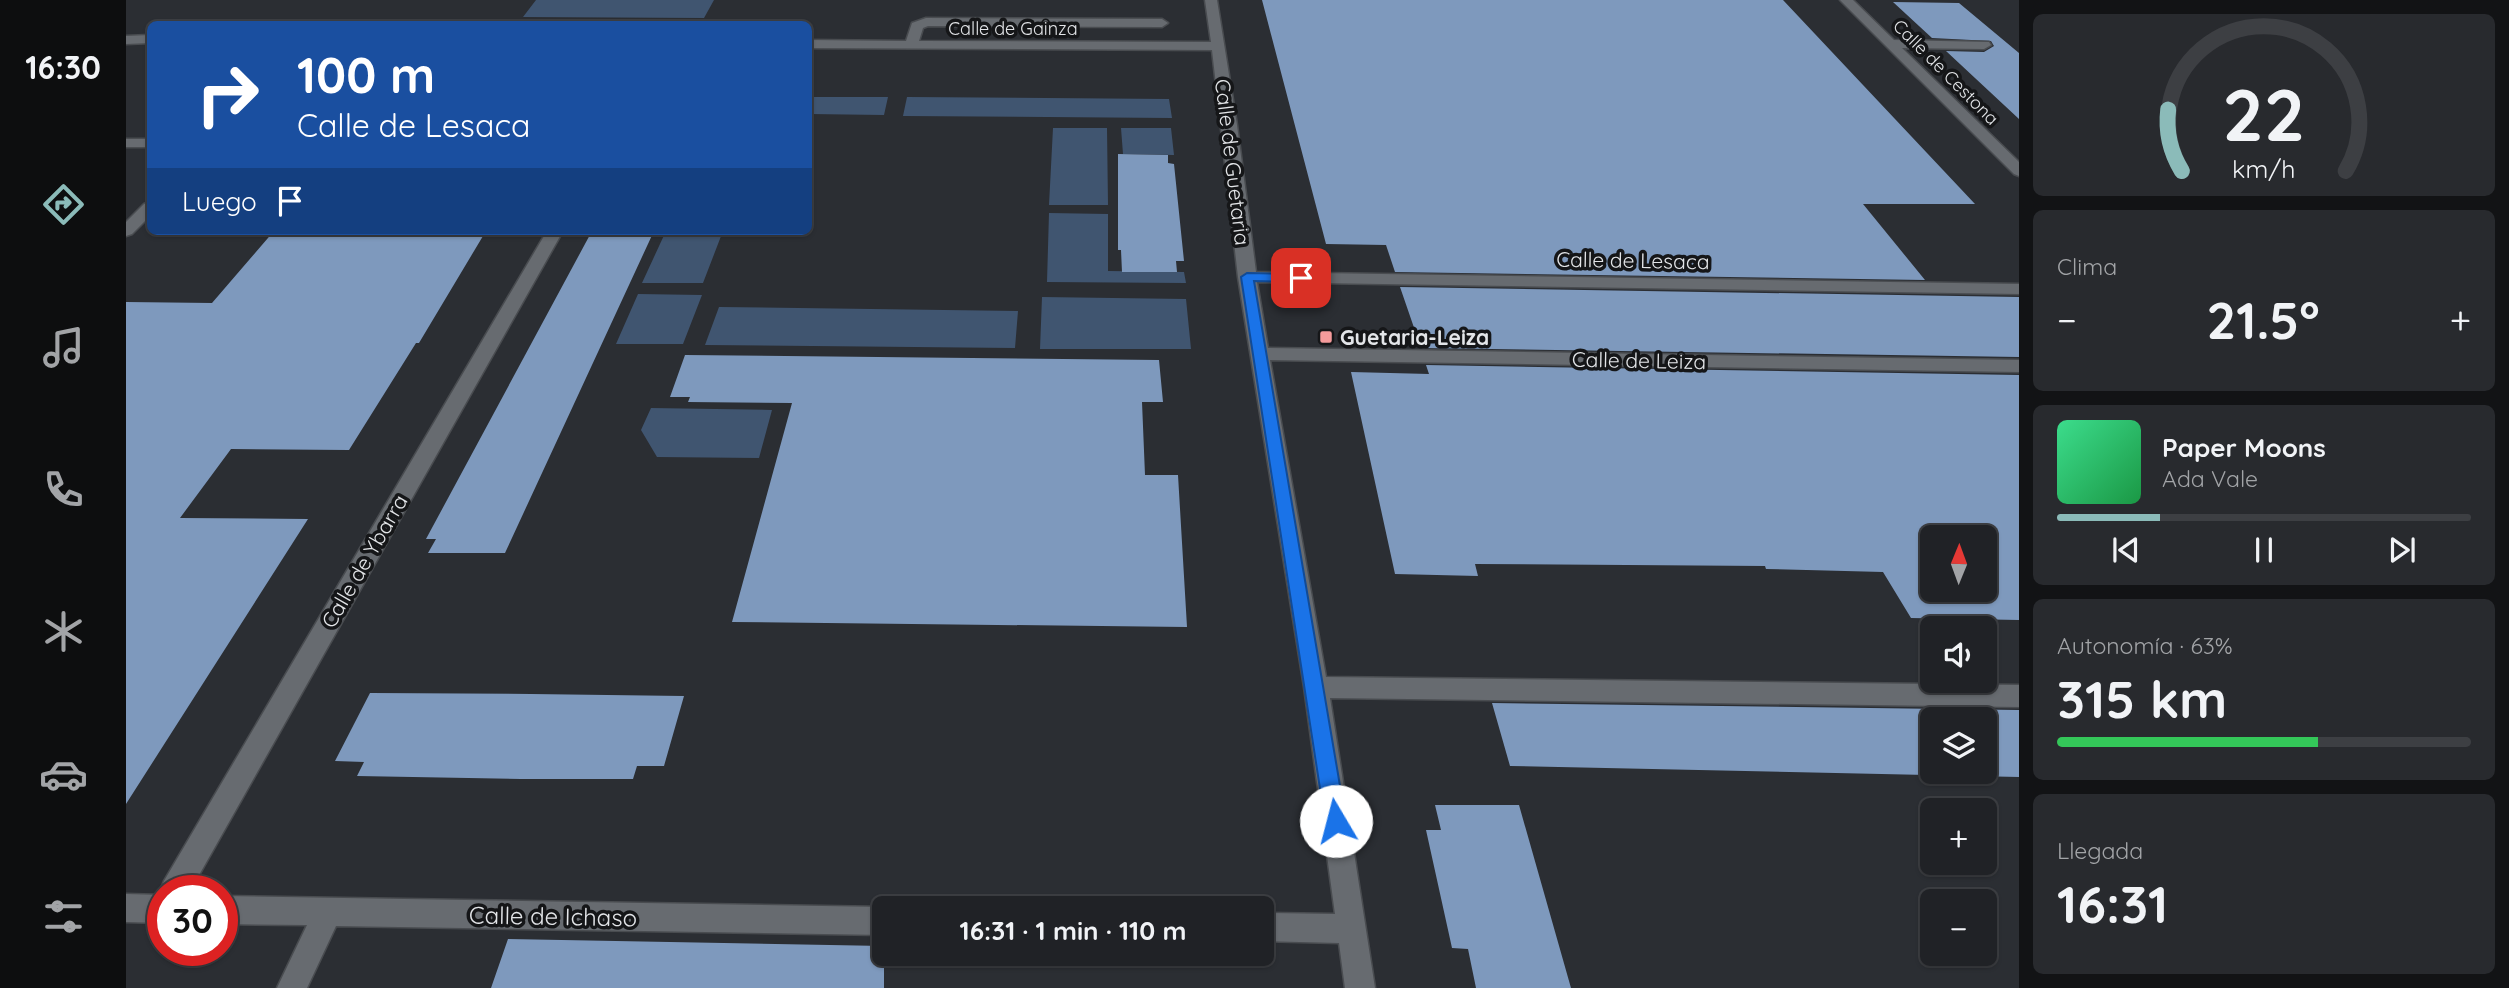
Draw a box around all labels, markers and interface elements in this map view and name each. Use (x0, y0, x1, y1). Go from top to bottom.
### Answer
street label: Calle de Cestona (1888, 14, 2004, 130)
street label: Calle de Gainza (948, 17, 1078, 40)
text: 100 m (297, 44, 435, 105)
text: 16:30 (25, 47, 101, 87)
icon: right (182, 49, 273, 140)
text: 22 (2223, 68, 2305, 159)
street label: Calle de Guetaria (1210, 77, 1256, 247)
text: Calle de Lesaca (297, 105, 530, 145)
text: km/h (2232, 153, 2296, 184)
icon: directions (39, 180, 88, 229)
icon: arrive (271, 182, 309, 220)
text: Luego (182, 185, 257, 218)
street label: Calle de Lesaca (1556, 246, 1710, 274)
pin (1271, 248, 1331, 308)
text: Clima (2057, 252, 2117, 281)
icon: arrive (1282, 259, 1320, 297)
text: 21.5° (2207, 287, 2320, 352)
text: − (2057, 296, 2077, 344)
text: + (2450, 296, 2471, 344)
icon: music (39, 323, 88, 372)
place label: Guetaria-Leiza (1340, 324, 1489, 350)
marker: Guetaria-Leiza (1318, 329, 1334, 345)
street label: Calle de Leiza (1572, 346, 1706, 374)
text: Paper Moons (2162, 431, 2326, 464)
text: Ada Vale (2162, 464, 2258, 493)
icon: phone (39, 465, 88, 514)
street label: Calle de Ybarra (315, 490, 413, 632)
north arrow (1920, 525, 1997, 602)
map controls (1920, 525, 1997, 966)
icon: previous (2107, 531, 2145, 569)
icon: pause (2245, 531, 2283, 569)
icon: next (2383, 531, 2421, 569)
icon: climate (39, 607, 88, 656)
button: sound (1920, 616, 1997, 693)
text: Autonomía · 63% (2057, 631, 2233, 660)
text: 315 km (2057, 666, 2227, 731)
button: layers (1920, 707, 1997, 784)
icon: car (39, 750, 88, 799)
position arrow (1299, 784, 1373, 858)
button: + (1920, 798, 1997, 875)
text: Llegada (2057, 836, 2143, 865)
text: 16:31 (2057, 871, 2168, 936)
speed limit sign: 30 (147, 875, 238, 966)
button: − (1920, 889, 1997, 966)
icon: filters (39, 892, 88, 941)
street label: Calle de Ichaso (469, 900, 637, 932)
text: 16:31 · 1 min · 110 m (960, 914, 1186, 947)

